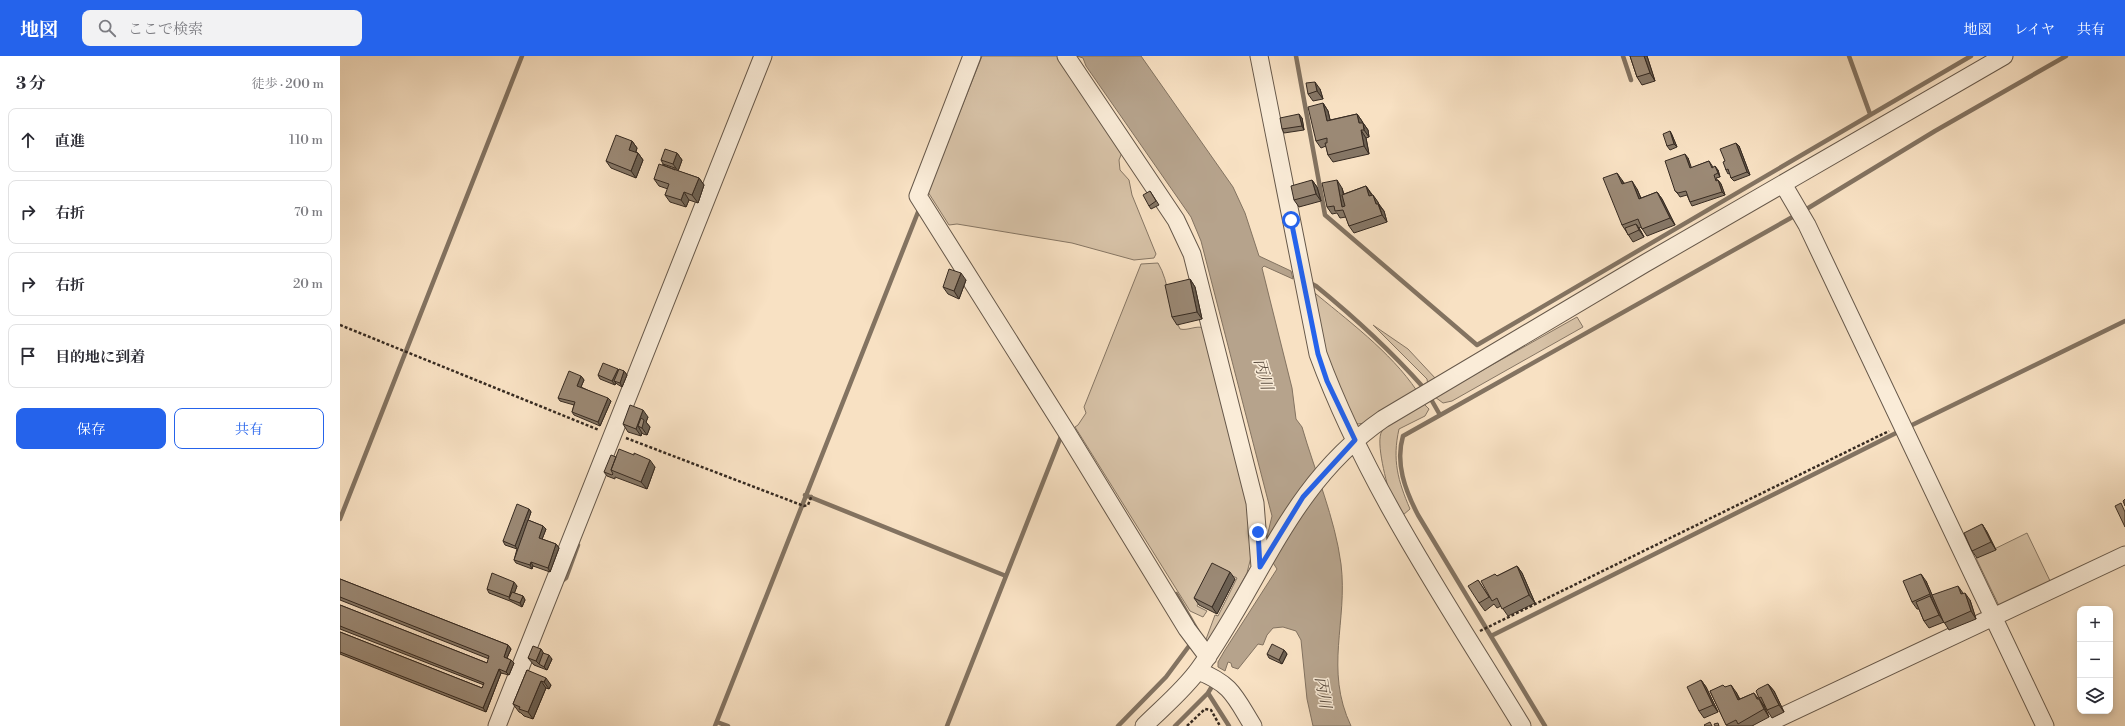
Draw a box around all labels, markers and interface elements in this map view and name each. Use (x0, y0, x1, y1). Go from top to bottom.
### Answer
search box (82, 10, 362, 46)
icon: search (96, 17, 118, 39)
text: 地図 (20, 18, 58, 42)
text: ここで検索 (128, 20, 203, 39)
text: 地図 (1964, 21, 1992, 39)
text: レイヤ (2014, 21, 2055, 39)
text: 共有 (2077, 21, 2105, 39)
text: 3 分 (16, 73, 46, 95)
text: 徒歩 · 200 m (252, 76, 324, 92)
icon: ahead (17, 129, 39, 151)
text: 直進 (55, 132, 85, 151)
text: 110 m (289, 132, 323, 148)
icon: right (17, 201, 39, 223)
text: 右折 (55, 204, 85, 223)
text: 70 m (294, 204, 323, 220)
route start (1282, 211, 1300, 229)
icon: right (17, 273, 39, 295)
text: 右折 (55, 276, 85, 295)
text: 20 m (293, 276, 323, 292)
icon: arrive (17, 345, 39, 367)
text: 目的地に到着 (55, 348, 145, 367)
water label: 丙川 (1249, 356, 1277, 394)
button: 保存 (16, 408, 166, 449)
button: 共有 (174, 408, 324, 449)
route end (1249, 523, 1267, 541)
map controls (2077, 606, 2113, 714)
button: + (2077, 606, 2113, 642)
button: − (2077, 642, 2113, 678)
water label: 丙川 (1311, 675, 1336, 711)
button: layers (2077, 678, 2113, 714)

